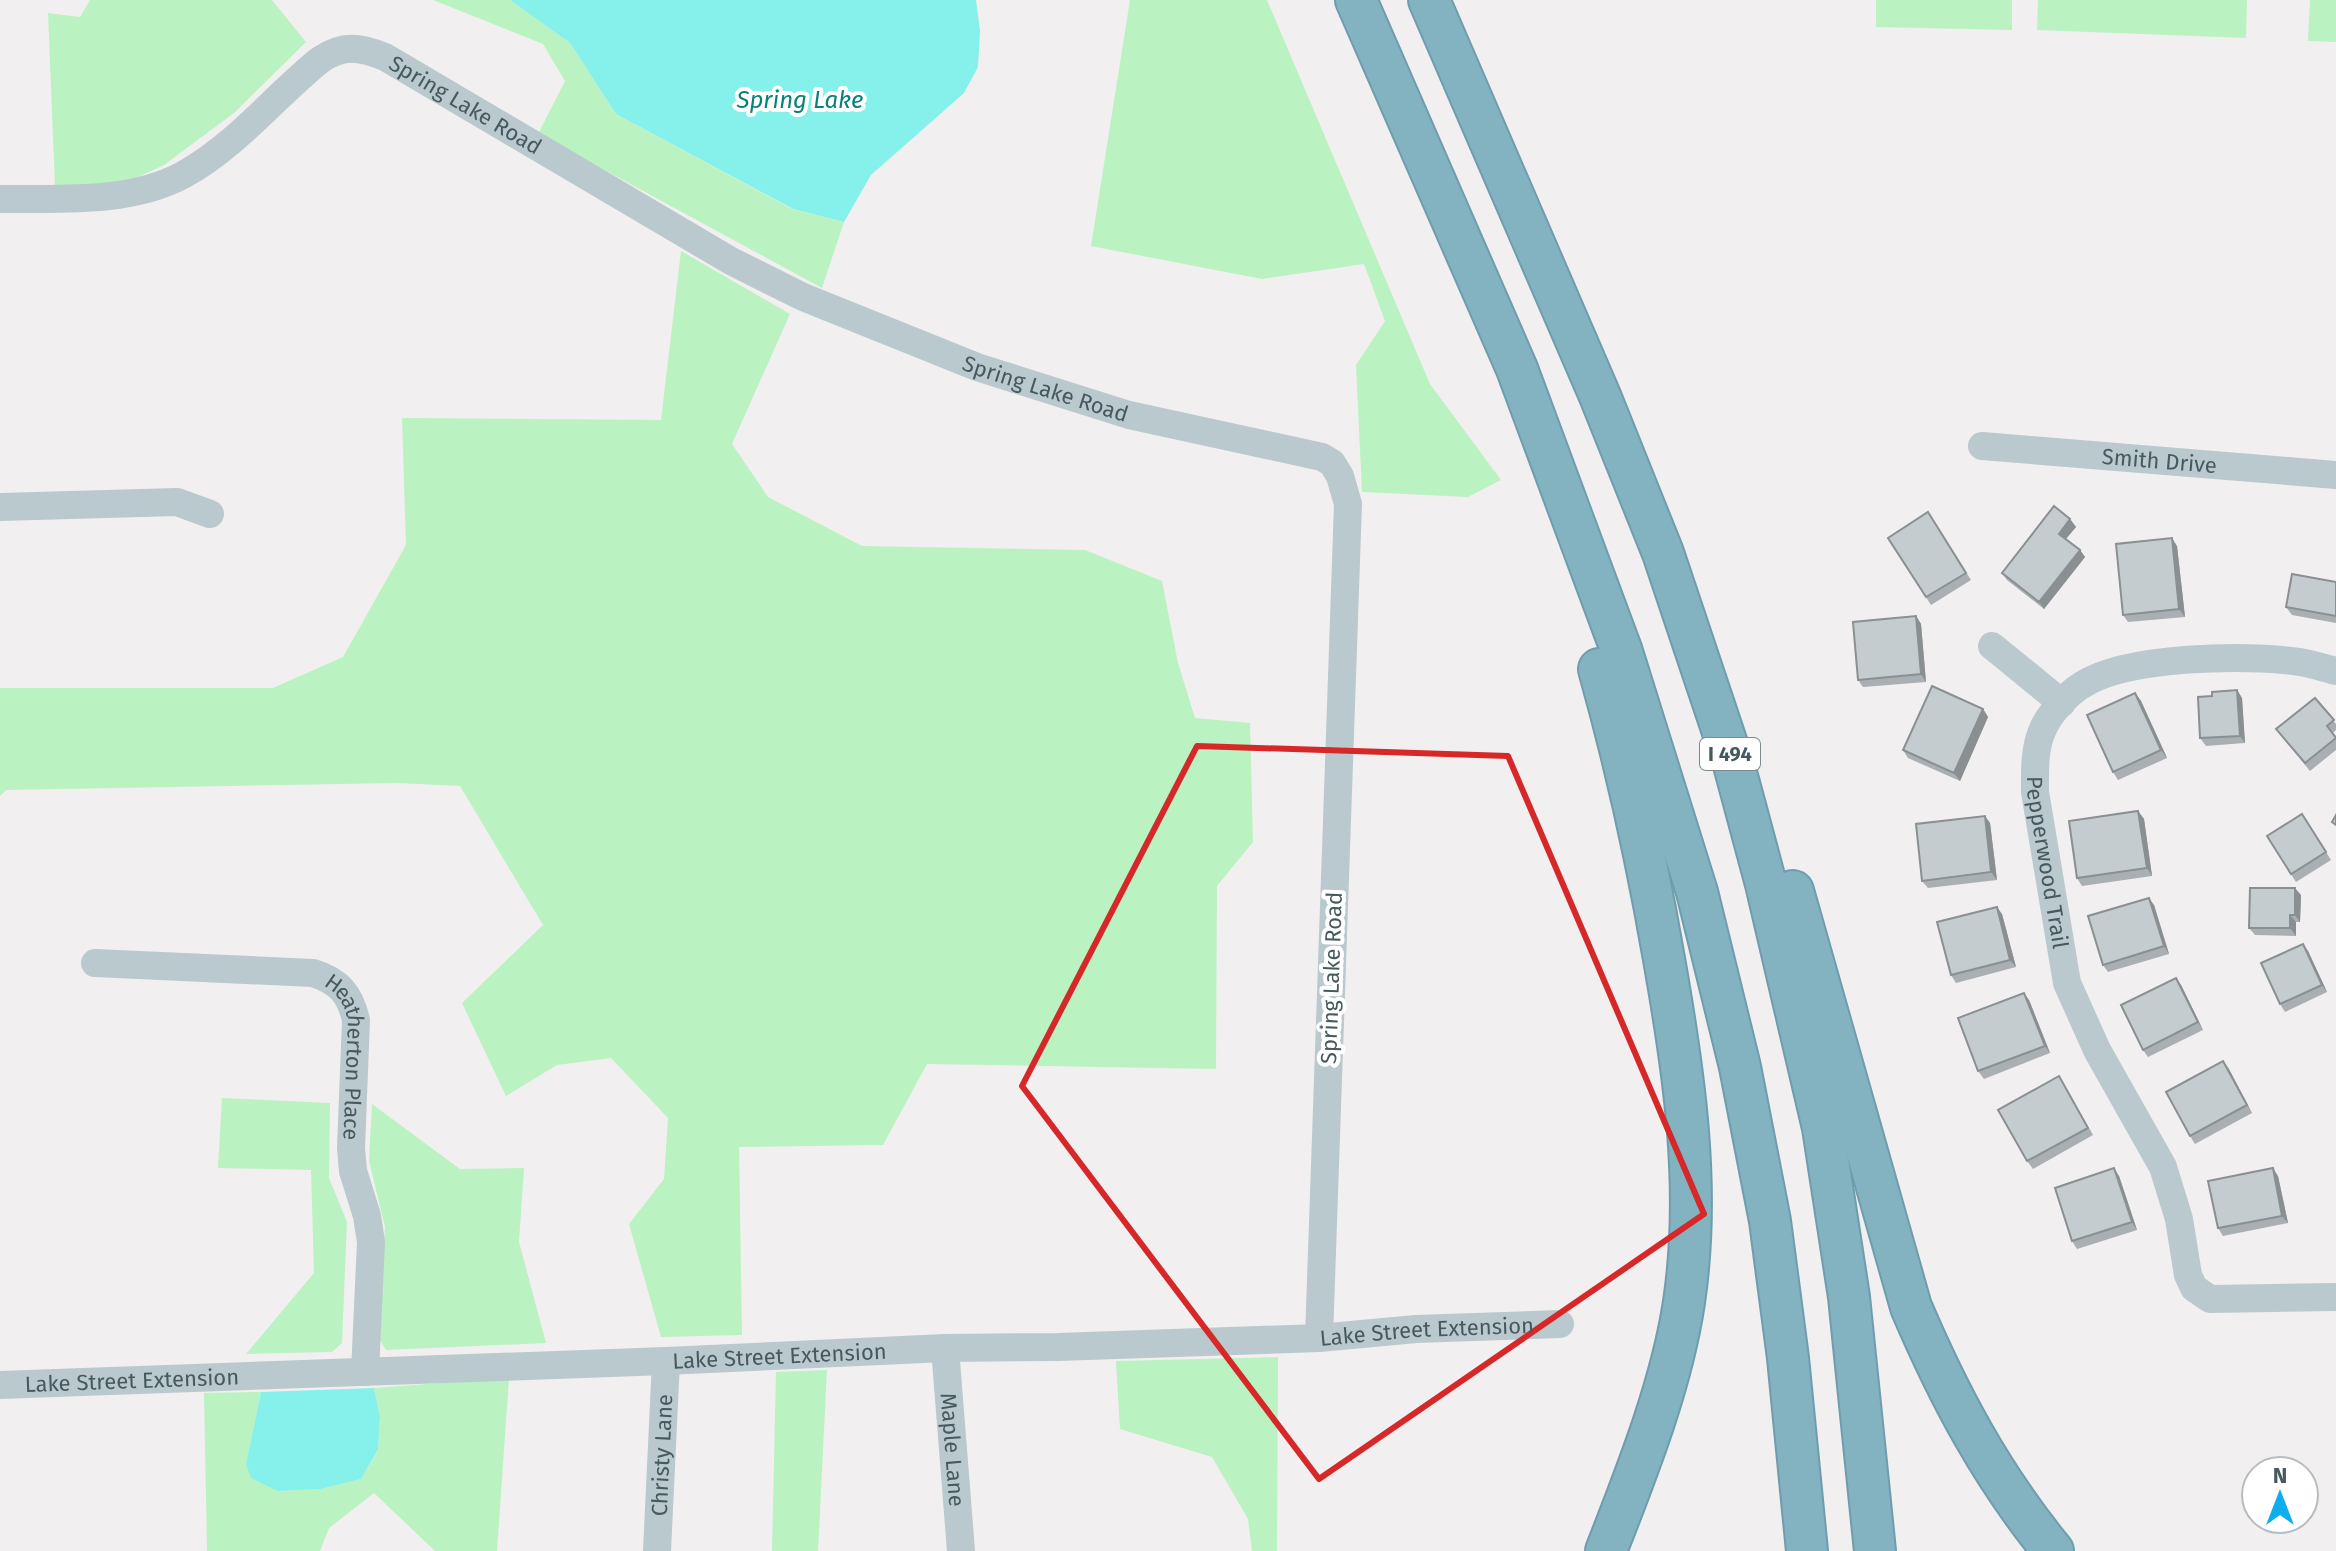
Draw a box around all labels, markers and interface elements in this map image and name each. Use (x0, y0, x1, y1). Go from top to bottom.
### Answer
street label: Spring Lake Road (384, 50, 546, 160)
water label: Spring Lake (735, 86, 864, 114)
street label: Spring Lake Road (958, 350, 1132, 428)
street label: Smith Drive (2101, 443, 2218, 479)
road number: I 494 (1700, 738, 1760, 770)
street label: Pepperwood Trail (2021, 776, 2074, 950)
street label: Spring Lake Road (1315, 891, 1348, 1065)
street label: Heatherton Place (320, 968, 369, 1141)
street label: Lake Street Extension (1319, 1312, 1534, 1352)
street label: Lake Street Extension (672, 1338, 887, 1375)
street label: Lake Street Extension (24, 1363, 240, 1398)
street label: Maple Lane (935, 1392, 970, 1508)
street label: Christy Lane (646, 1393, 678, 1517)
north arrow (2240, 1455, 2320, 1535)
text: N (2273, 1462, 2287, 1489)

